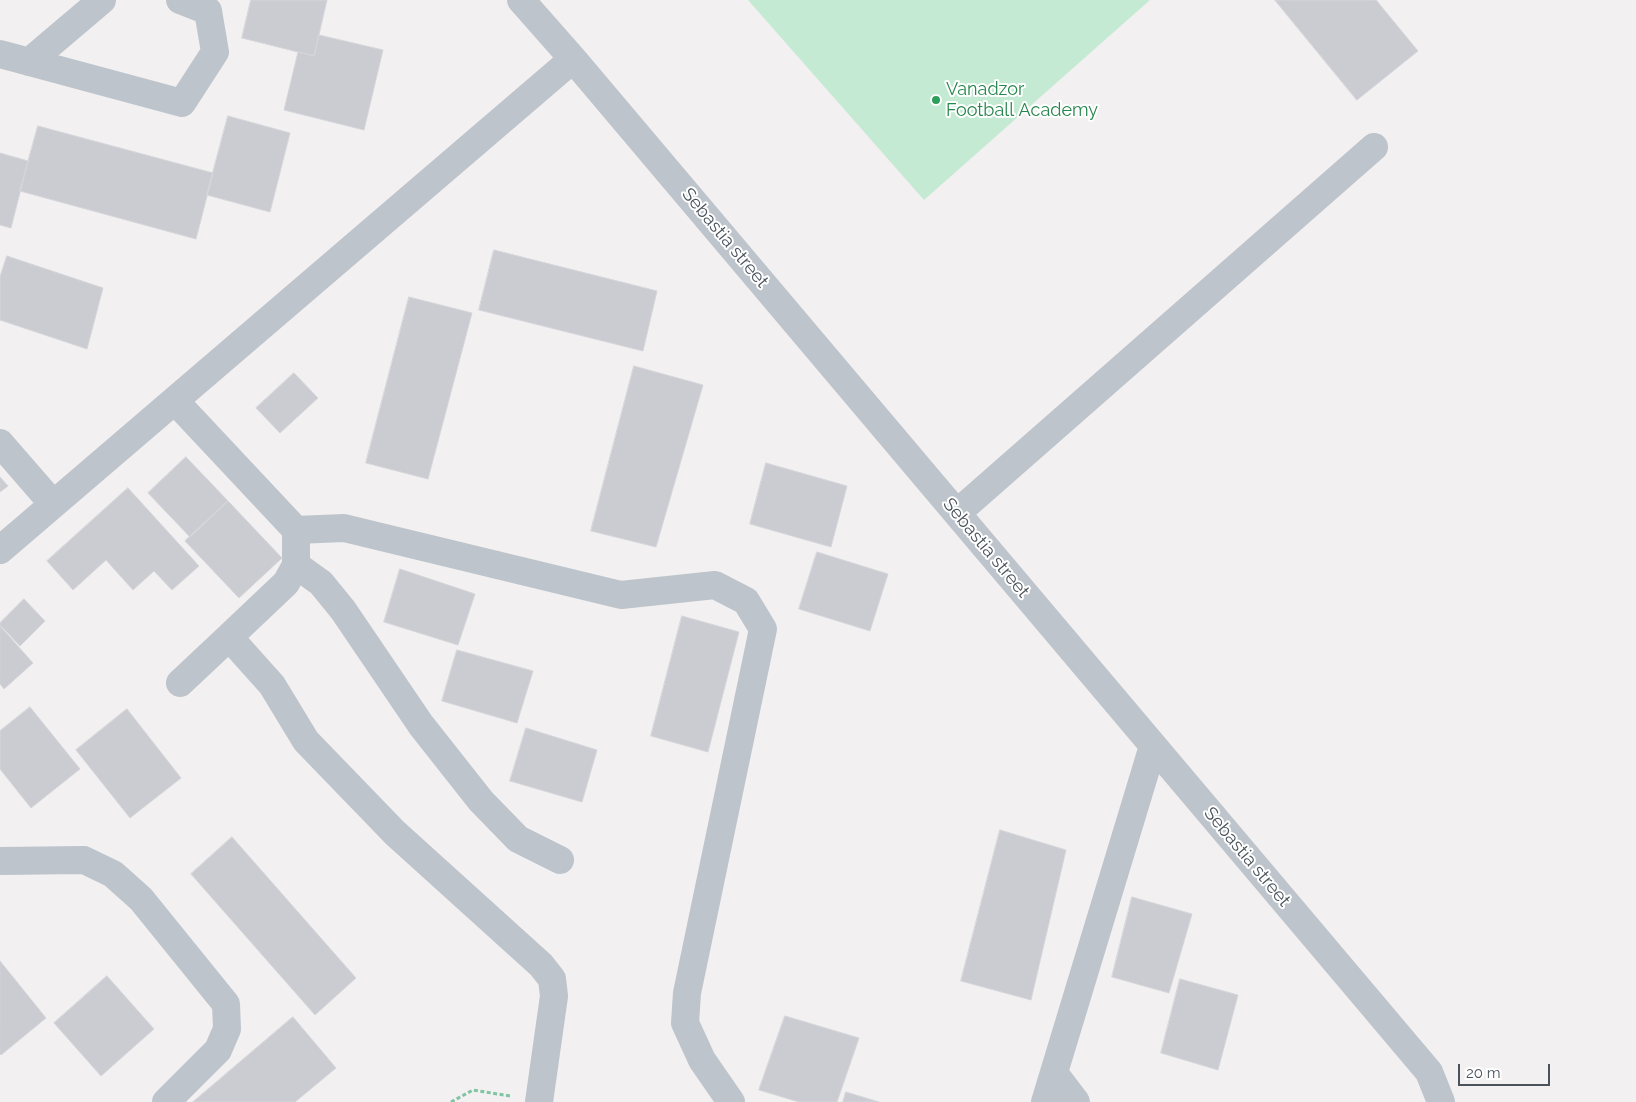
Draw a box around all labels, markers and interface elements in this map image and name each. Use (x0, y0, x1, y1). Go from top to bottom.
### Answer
place label: Vanadzor Football Academy (946, 79, 1098, 122)
marker: Vanadzor Football Academy (930, 94, 942, 106)
street label: Sebastia street (677, 184, 773, 292)
street label: Sebastia street (938, 494, 1034, 602)
street label: Sebastia street (1199, 803, 1295, 911)
scale bar (1461, 1054, 1554, 1086)
text: 20 m (1466, 1064, 1501, 1082)

